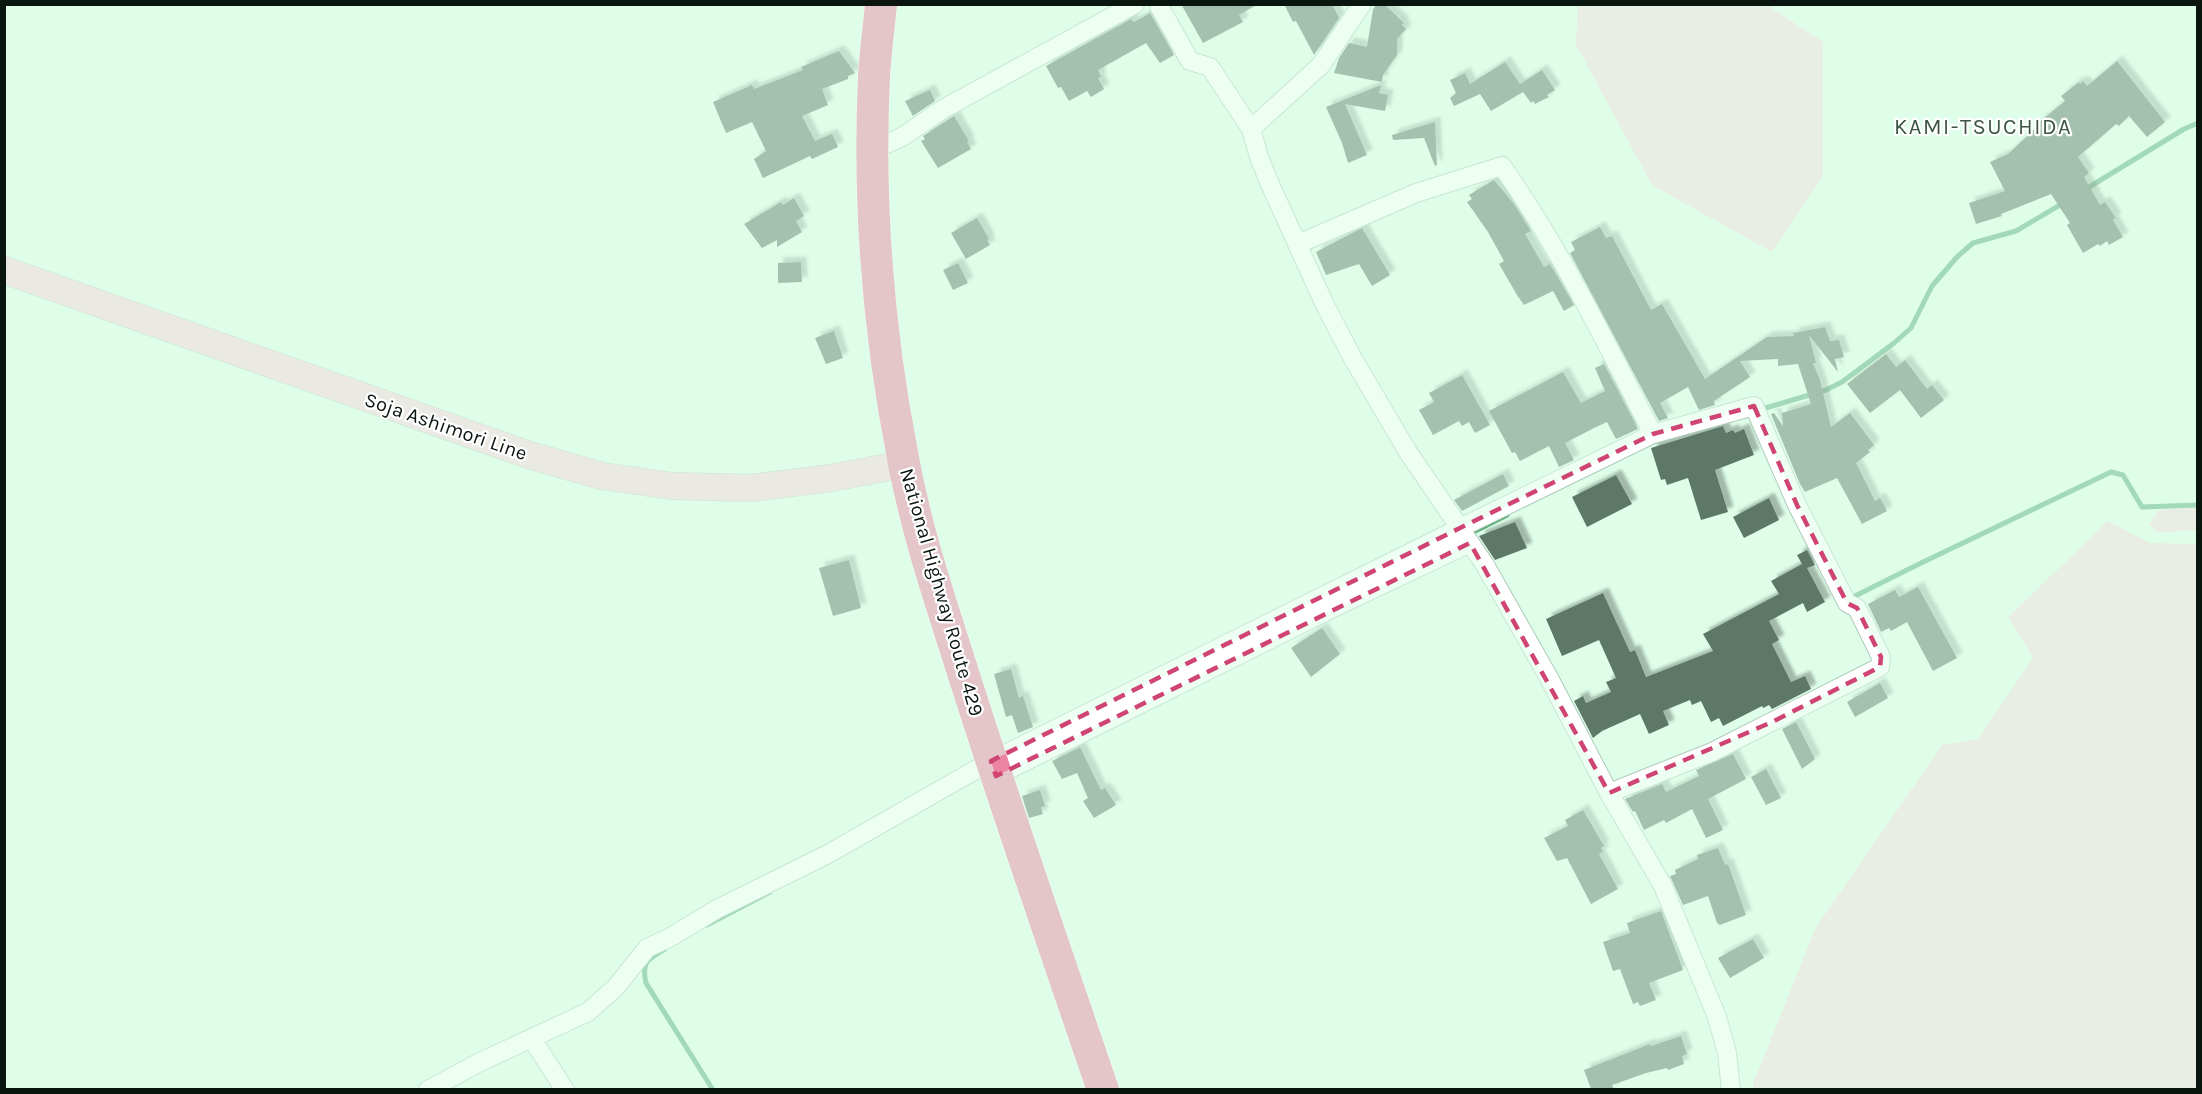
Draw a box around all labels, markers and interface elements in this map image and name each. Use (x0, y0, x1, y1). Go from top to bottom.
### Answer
district label: KAMI-TSUCHIDA (1894, 114, 2072, 140)
street label: Soja Ashimori Line (362, 388, 530, 465)
street label: National Highway Route 429 (895, 465, 988, 719)

